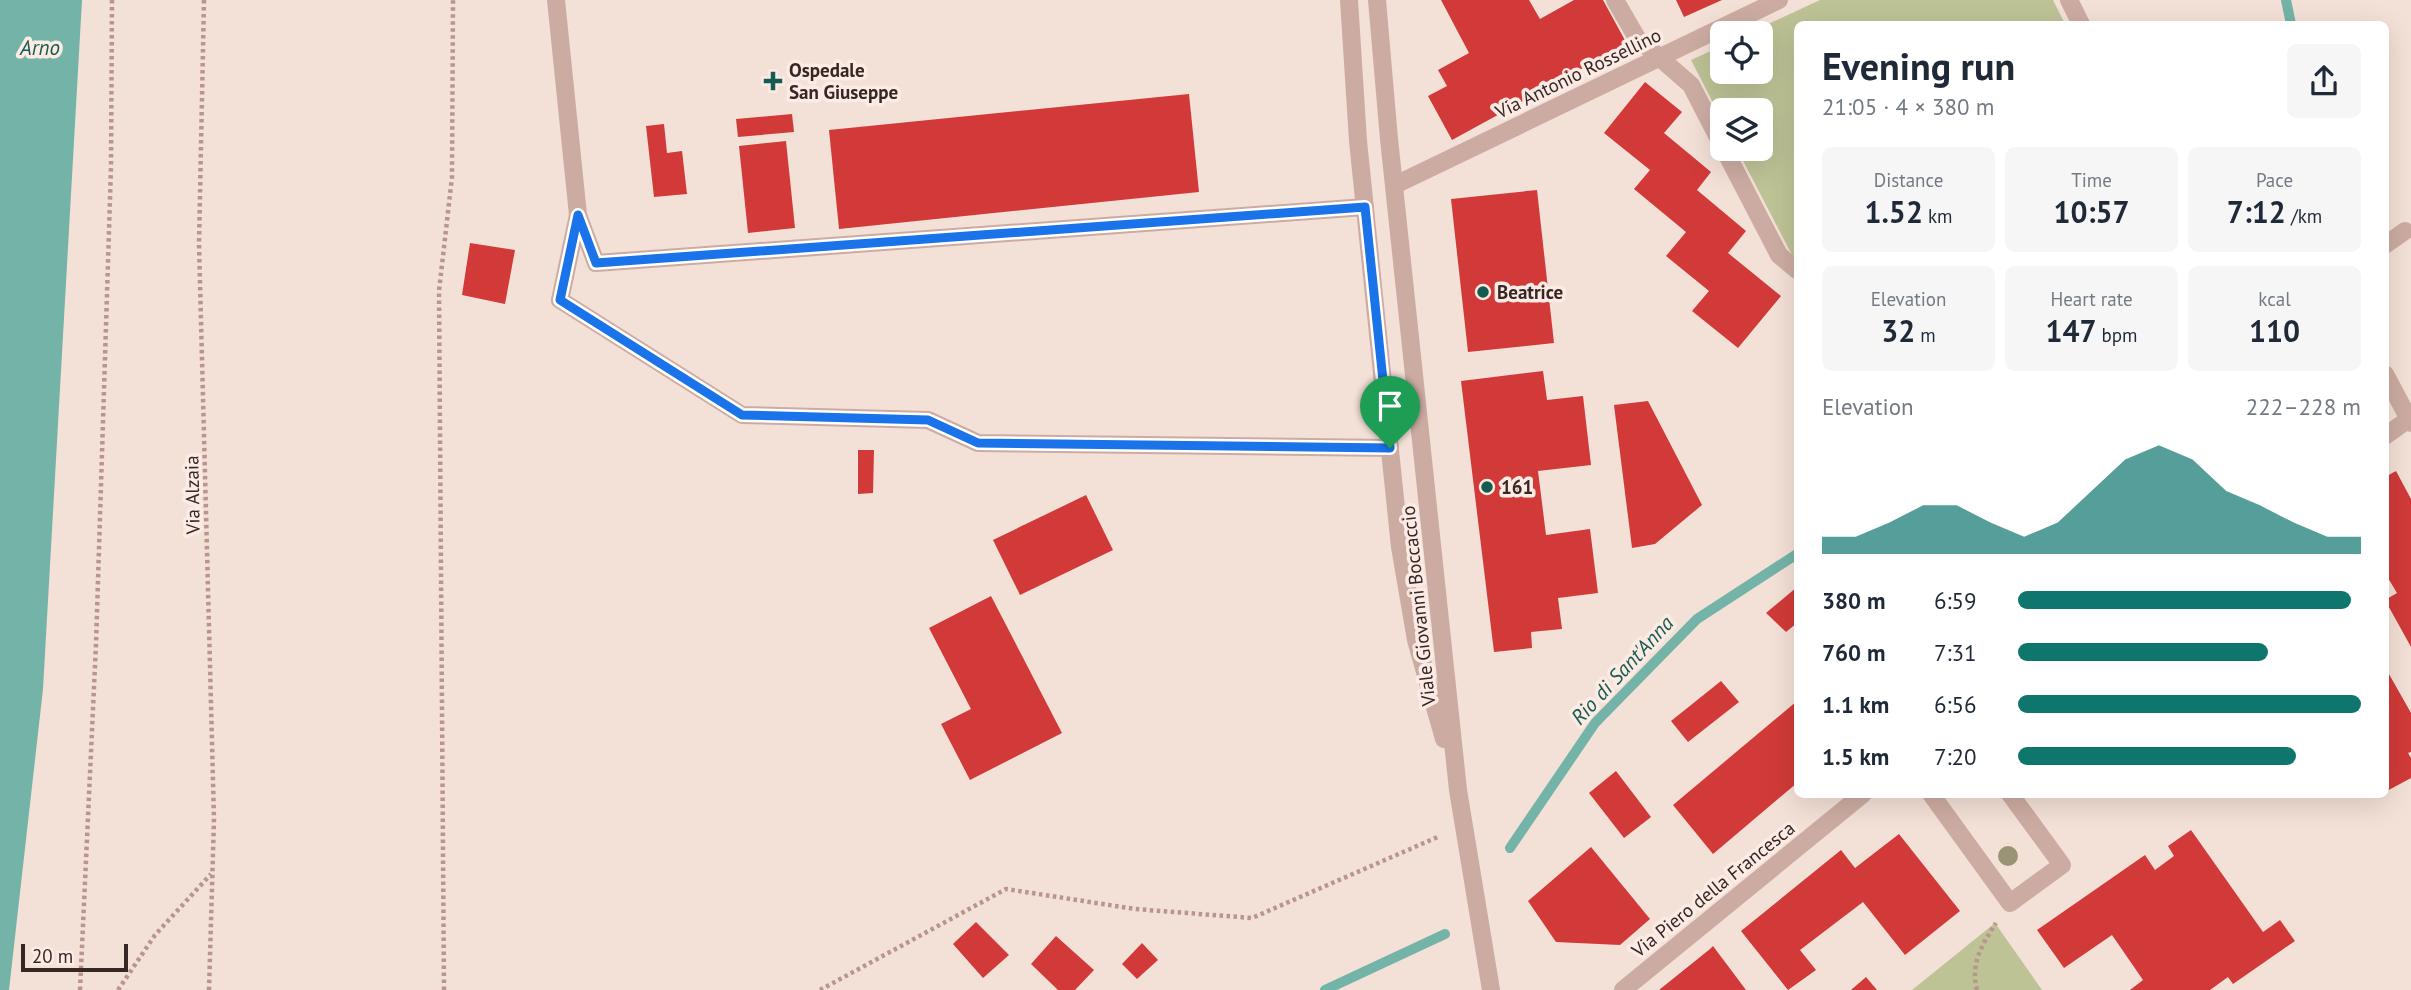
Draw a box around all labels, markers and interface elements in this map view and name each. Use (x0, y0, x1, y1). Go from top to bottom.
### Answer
map controls (1710, 21, 1773, 161)
button: locate (1710, 21, 1773, 84)
street label: Via Antonio Rossellino (1490, 22, 1665, 124)
water label: Arno (19, 34, 60, 61)
text: Evening run (1822, 41, 2015, 90)
button: share (2287, 44, 2361, 118)
place label: Ospedale San Giuseppe (789, 58, 898, 104)
marker: Ospedale San Giuseppe (763, 71, 783, 91)
text: 21:05 · 4 × 380 m (1822, 92, 1994, 121)
button: layers (1710, 98, 1773, 161)
text: Distance (1874, 168, 1943, 192)
text: Time (2071, 168, 2112, 192)
text: Pace (2256, 168, 2293, 192)
text: 1.52 (1864, 192, 1923, 231)
text: 10:57 (2053, 192, 2130, 231)
text: 7:12 (2227, 192, 2286, 231)
text: km (1923, 204, 1953, 228)
text: /km (2286, 204, 2322, 228)
place label: Beatrice (1497, 280, 1563, 304)
marker: Beatrice (1475, 284, 1491, 300)
text: Elevation (1871, 287, 1946, 311)
text: Heart rate (2050, 287, 2133, 311)
text: kcal (2258, 287, 2291, 311)
text: 32 (1881, 311, 1915, 350)
text: 147 (2045, 311, 2096, 350)
text: 110 (2249, 311, 2300, 350)
text: m (1915, 323, 1936, 347)
text: bpm (2096, 323, 2138, 347)
pin (1360, 376, 1420, 448)
icon: arrive (1371, 387, 1409, 425)
text: Elevation (1822, 392, 1914, 421)
text: 222–228 m (2246, 392, 2361, 421)
street label: Via Alzaia (179, 455, 205, 536)
place label: 161 (1501, 475, 1533, 499)
marker: 161 (1479, 479, 1495, 495)
street label: Viale Giovanni Boccaccio (1396, 505, 1441, 708)
text: 380 m (1822, 586, 1885, 615)
text: 6:59 (1934, 586, 1977, 615)
water label: Rio di Sant'Anna (1565, 609, 1680, 730)
text: 760 m (1822, 638, 1885, 667)
text: 7:31 (1934, 638, 1977, 667)
text: 1.1 km (1822, 690, 1889, 719)
text: 6:56 (1934, 690, 1977, 719)
text: 1.5 km (1822, 742, 1889, 771)
text: 7:20 (1934, 742, 1977, 771)
street label: Via Piero della Francesca (1626, 816, 1799, 963)
scale bar (21, 941, 128, 973)
text: 20 m (32, 944, 73, 968)

